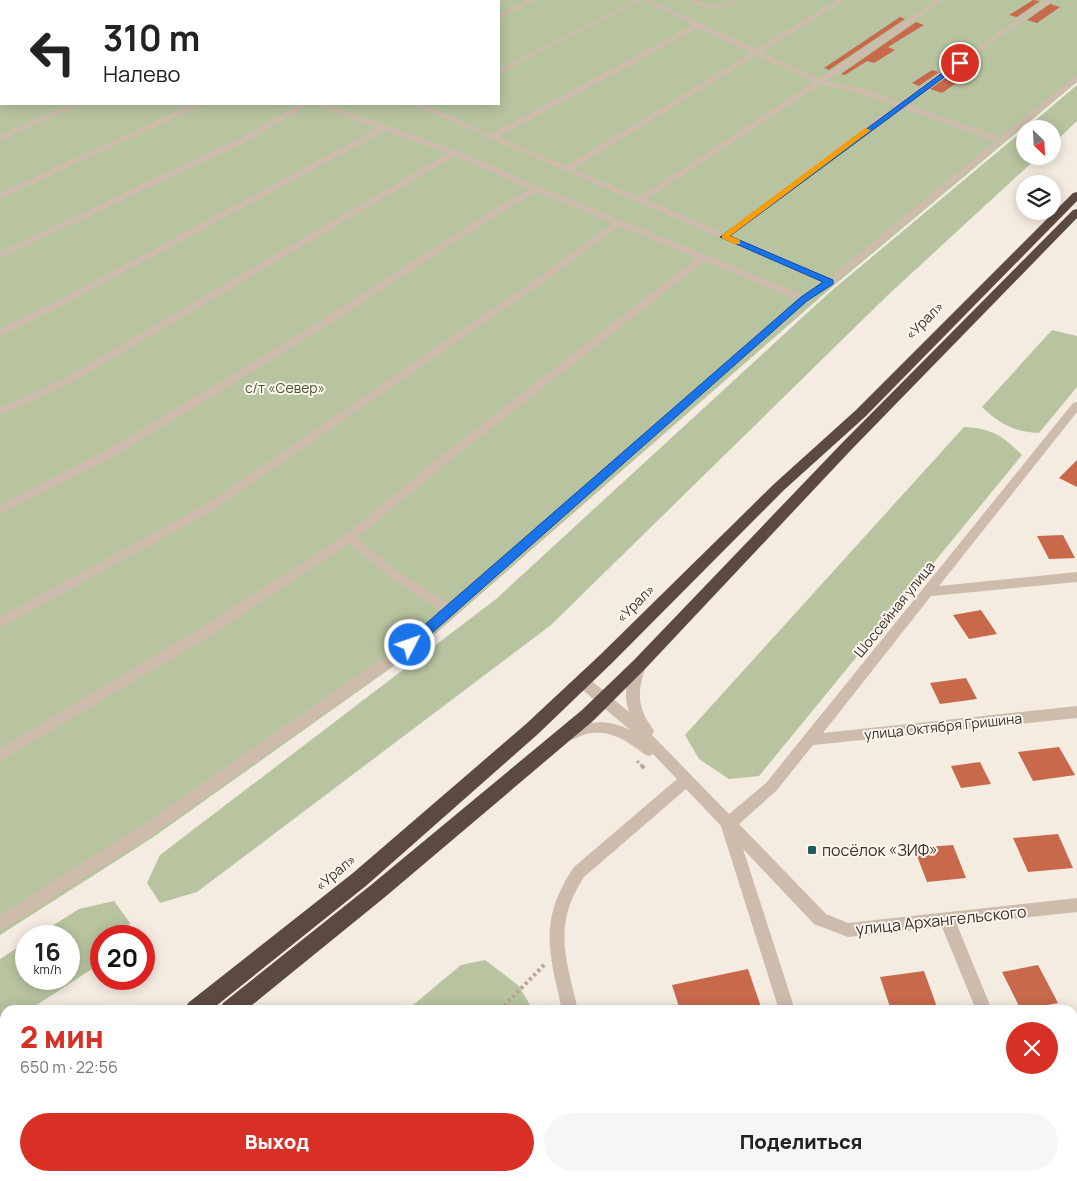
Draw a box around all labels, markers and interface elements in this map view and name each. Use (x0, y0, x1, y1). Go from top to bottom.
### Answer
text: 310 m (103, 14, 200, 62)
icon: left (20, 20, 85, 85)
pin (939, 42, 981, 84)
icon: arrive (946, 49, 974, 77)
text: Налево (103, 59, 181, 89)
north arrow (1016, 120, 1061, 165)
map controls (1016, 120, 1061, 220)
button: layers (1016, 175, 1061, 220)
street label: «Урал» (901, 297, 947, 343)
park label: с/т «Север» (245, 378, 325, 397)
street label: Шоссейная улица (849, 557, 939, 661)
street label: «Урал» (612, 580, 658, 626)
position arrow (383, 618, 435, 670)
street label: улица Октября Гришина (863, 708, 1023, 744)
place label: посёлок «ЗИФ» (822, 839, 938, 861)
marker: посёлок «ЗИФ» (806, 844, 818, 856)
street label: «Урал» (311, 850, 359, 894)
street label: улица Архангельского (855, 900, 1027, 940)
speed limit sign: 20 (90, 925, 155, 990)
text: 16 (34, 934, 61, 969)
text: km/h (34, 961, 61, 978)
text: 2 мин (20, 1016, 104, 1057)
button: close (1006, 1022, 1058, 1074)
text: 650 m · 22:56 (20, 1056, 118, 1078)
button: Выход (20, 1113, 534, 1171)
button: Поделиться (544, 1113, 1058, 1171)

